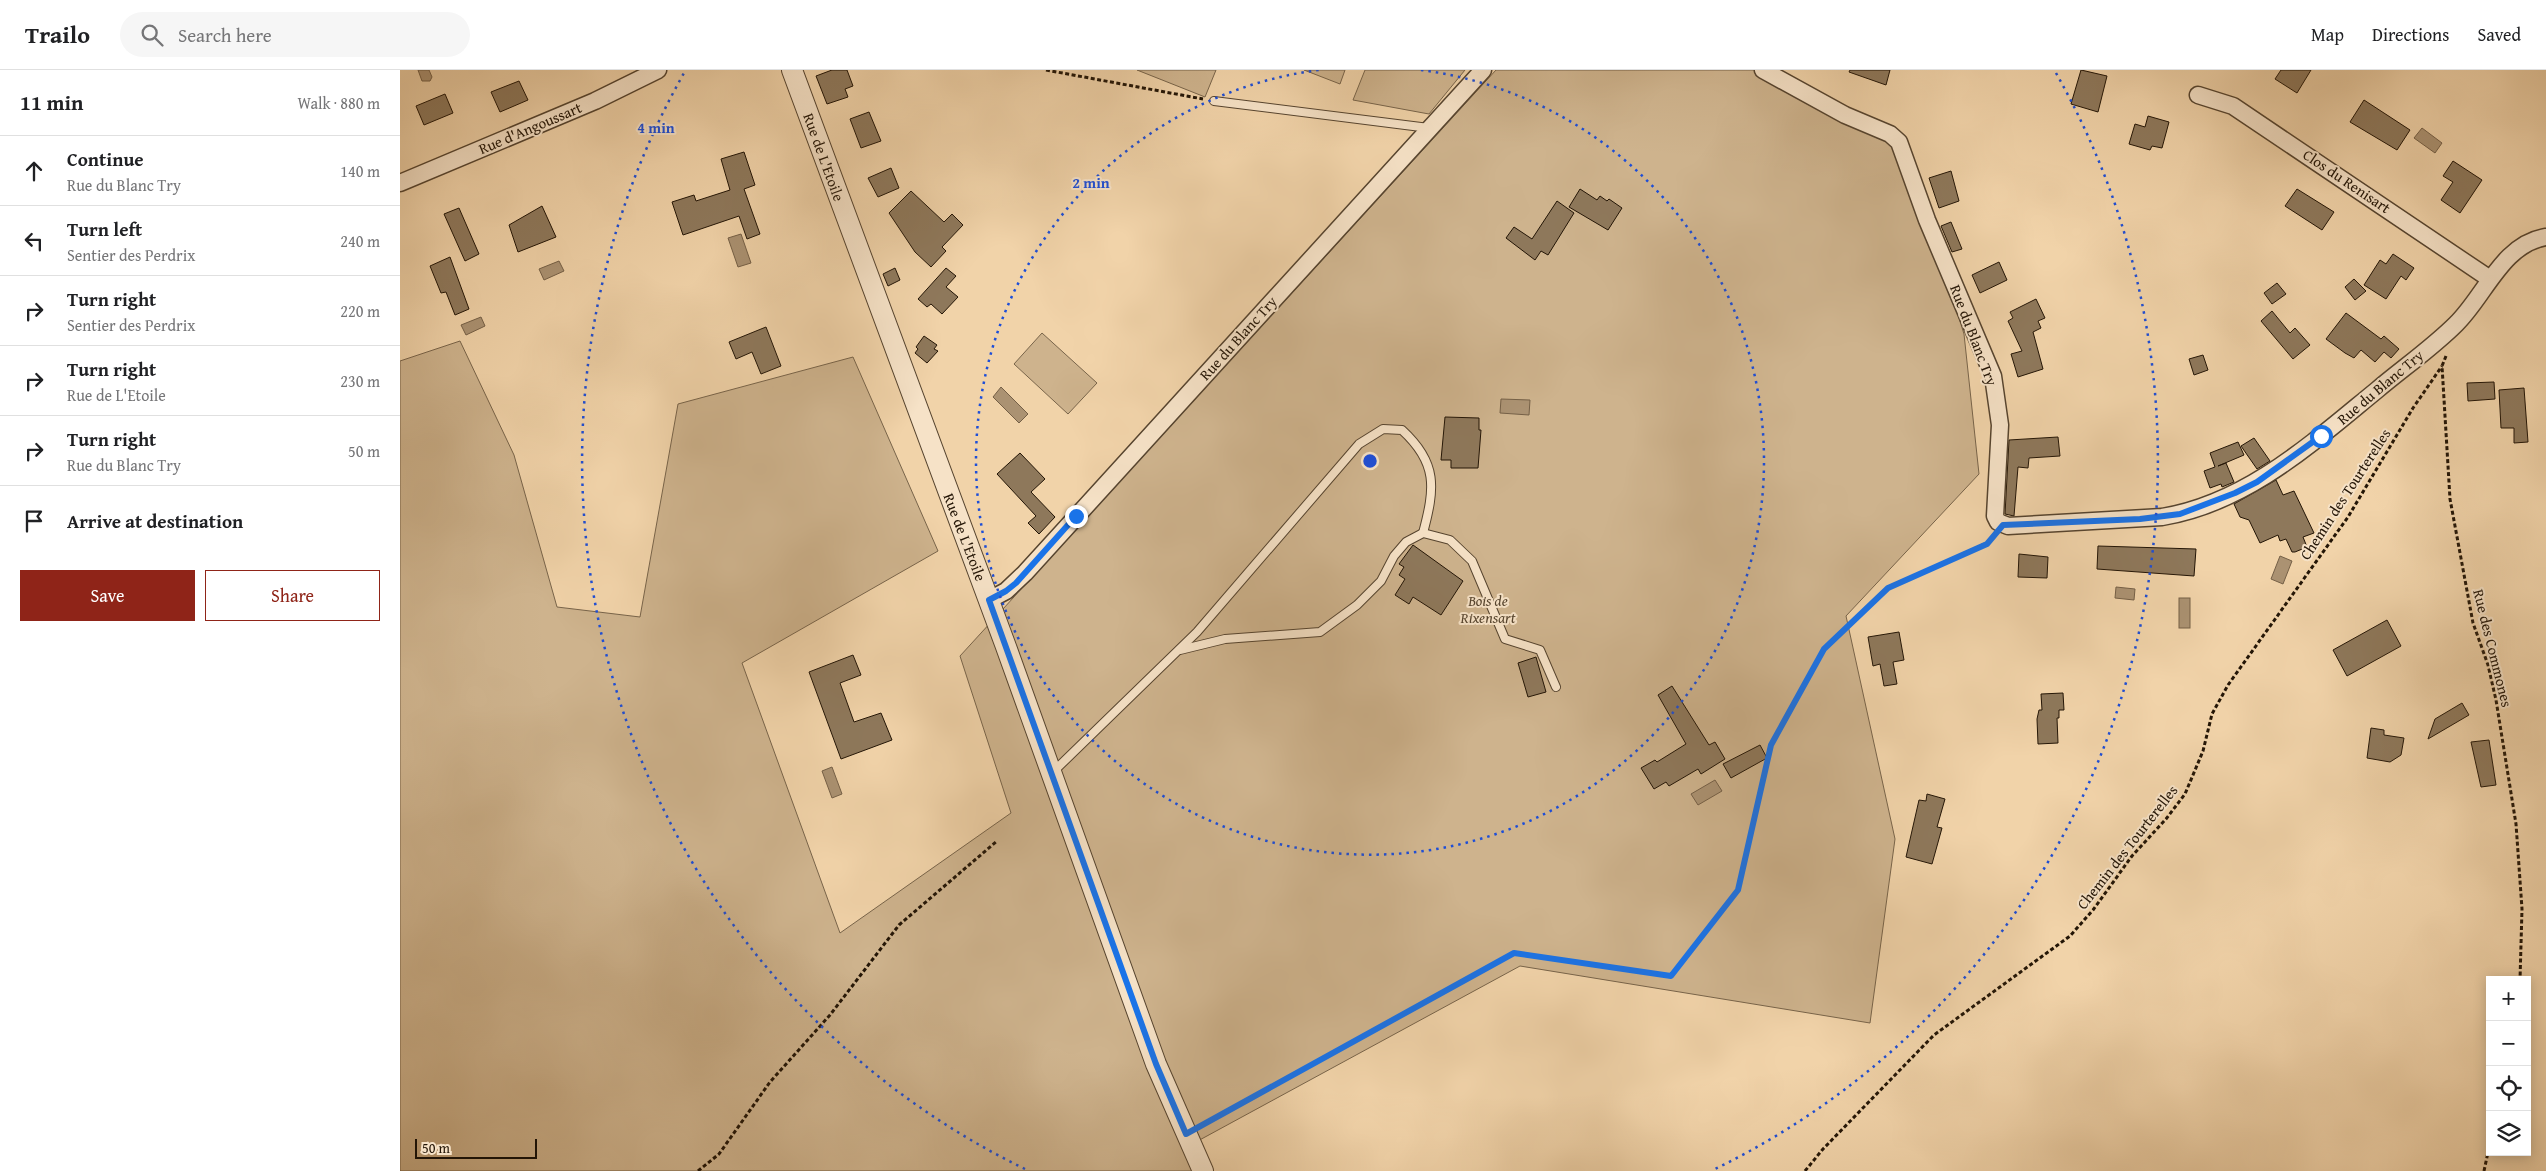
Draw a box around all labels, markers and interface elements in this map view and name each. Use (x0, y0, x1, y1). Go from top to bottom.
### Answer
search box (120, 12, 470, 57)
text: Trailo (25, 17, 90, 52)
icon: search (138, 21, 166, 49)
text: Search here (178, 21, 272, 49)
text: Map (2311, 21, 2344, 48)
text: Directions (2372, 21, 2449, 48)
text: Saved (2477, 21, 2521, 48)
text: 11 min (20, 87, 83, 118)
text: Walk · 880 m (297, 91, 380, 115)
street label: Rue d'Angoussart (475, 97, 585, 159)
street label: Rue de L'Etoile (798, 110, 850, 204)
text: 4 min (637, 117, 675, 138)
street label: Clos du Renisart (2299, 144, 2396, 218)
text: Continue (67, 145, 144, 173)
icon: ahead (20, 157, 48, 185)
text: 140 m (340, 159, 380, 183)
text: 2 min (1072, 172, 1110, 193)
text: Rue du Blanc Try (67, 173, 181, 197)
text: Turn left (67, 215, 142, 243)
icon: left (20, 227, 48, 255)
text: 240 m (340, 229, 380, 253)
text: Sentier des Perdrix (67, 243, 195, 267)
street label: Rue du Blanc Try (1945, 281, 2003, 389)
text: Turn right (67, 285, 156, 313)
street label: Rue du Blanc Try (1194, 291, 1282, 385)
icon: right (20, 297, 48, 325)
text: 220 m (340, 299, 380, 323)
text: Sentier des Perdrix (67, 313, 195, 337)
street label: Rue du Blanc Try (2332, 344, 2428, 429)
text: Turn right (67, 355, 156, 383)
icon: right (20, 367, 48, 395)
text: 230 m (340, 369, 380, 393)
text: Rue de L'Etoile (67, 383, 166, 407)
street label: Chemin des Tourterelles (2295, 424, 2395, 564)
text: Turn right (67, 425, 156, 453)
route start (2310, 425, 2333, 448)
icon: right (20, 437, 48, 465)
text: 50 m (348, 439, 380, 463)
centre of rings (1361, 452, 1379, 470)
text: Rue du Blanc Try (67, 453, 181, 477)
street label: Rue de L'Etoile (939, 490, 991, 584)
route end (1065, 505, 1088, 528)
icon: arrive (20, 507, 48, 535)
text: Arrive at destination (67, 507, 243, 535)
button: Save (20, 570, 195, 621)
button: Share (205, 570, 380, 621)
street label: Rue des Commones (2468, 587, 2518, 709)
park label: Bois de Rixensart (1460, 590, 1516, 628)
street label: Chemin des Tourterelles (2072, 780, 2182, 914)
map controls (2486, 976, 2531, 1156)
button: + (2486, 976, 2531, 1021)
button: − (2486, 1021, 2531, 1066)
button: locate (2486, 1066, 2531, 1111)
button: layers (2486, 1111, 2531, 1156)
scale bar (415, 1136, 538, 1159)
text: 50 m (422, 1138, 450, 1158)

